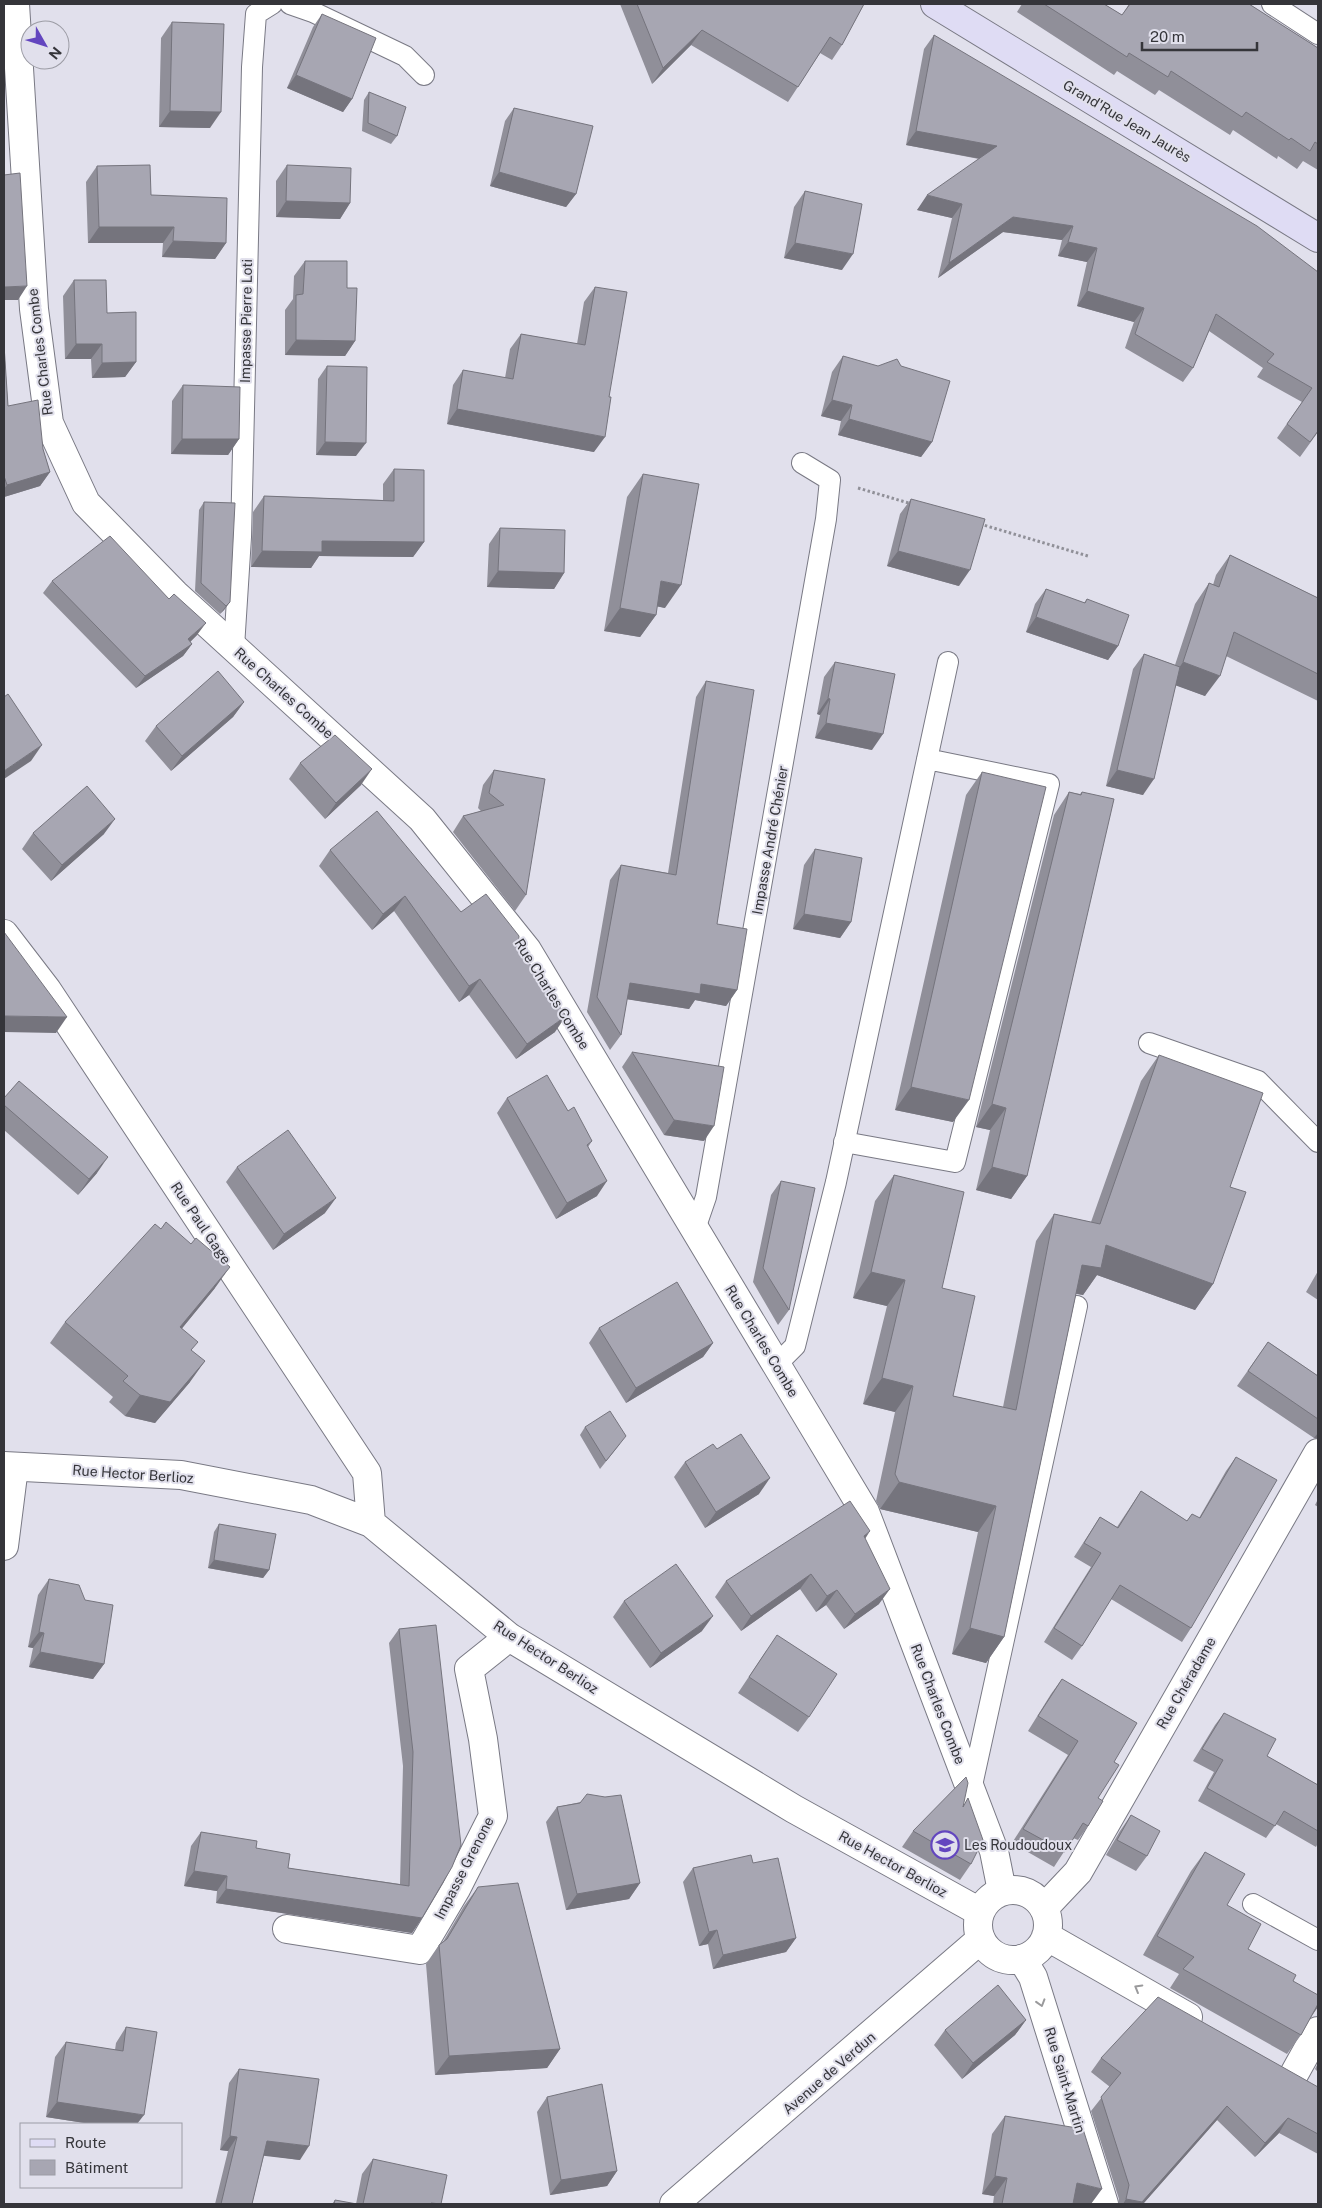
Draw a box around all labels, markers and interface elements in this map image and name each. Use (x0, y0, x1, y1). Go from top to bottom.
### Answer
north arrow (20, 20, 70, 70)
scale bar (1142, 20, 1257, 52)
text: 20 m (1150, 28, 1185, 45)
text: N (45, 44, 65, 62)
street label: Grand'Rue Jean Jaurès (1060, 77, 1194, 165)
street label: Impasse Pierre Loti (237, 259, 255, 383)
street label: Rue Charles Combe (24, 288, 56, 416)
street label: Rue Charles Combe (231, 644, 337, 742)
street label: Impasse André Chénier (749, 764, 791, 916)
street label: Rue Charles Combe (511, 936, 593, 1052)
street label: Rue Paul Gage (168, 1179, 234, 1267)
street label: Rue Charles Combe (722, 1282, 802, 1400)
street label: Rue Hector Berlioz (72, 1462, 194, 1486)
street label: Rue Hector Berlioz (491, 1617, 602, 1697)
street label: Rue Chéradame (1153, 1634, 1219, 1732)
street label: Rue Charles Combe (908, 1641, 968, 1767)
street label: Impasse Grenone (431, 1814, 497, 1922)
street label: Rue Hector Berlioz (836, 1828, 950, 1901)
school or university icon: Les Roudoudoux (930, 1830, 960, 1860)
place label: Les Roudoudoux (964, 1837, 1072, 1853)
one-way arrow (1135, 1985, 1144, 1995)
one-way arrow (1036, 1998, 1046, 2007)
street label: Rue Saint-Martin (1041, 2025, 1089, 2135)
street label: Avenue de Verdun (780, 2029, 878, 2117)
legend (20, 2123, 182, 2188)
text: Route (65, 2134, 106, 2151)
text: Bâtiment (65, 2159, 128, 2176)

